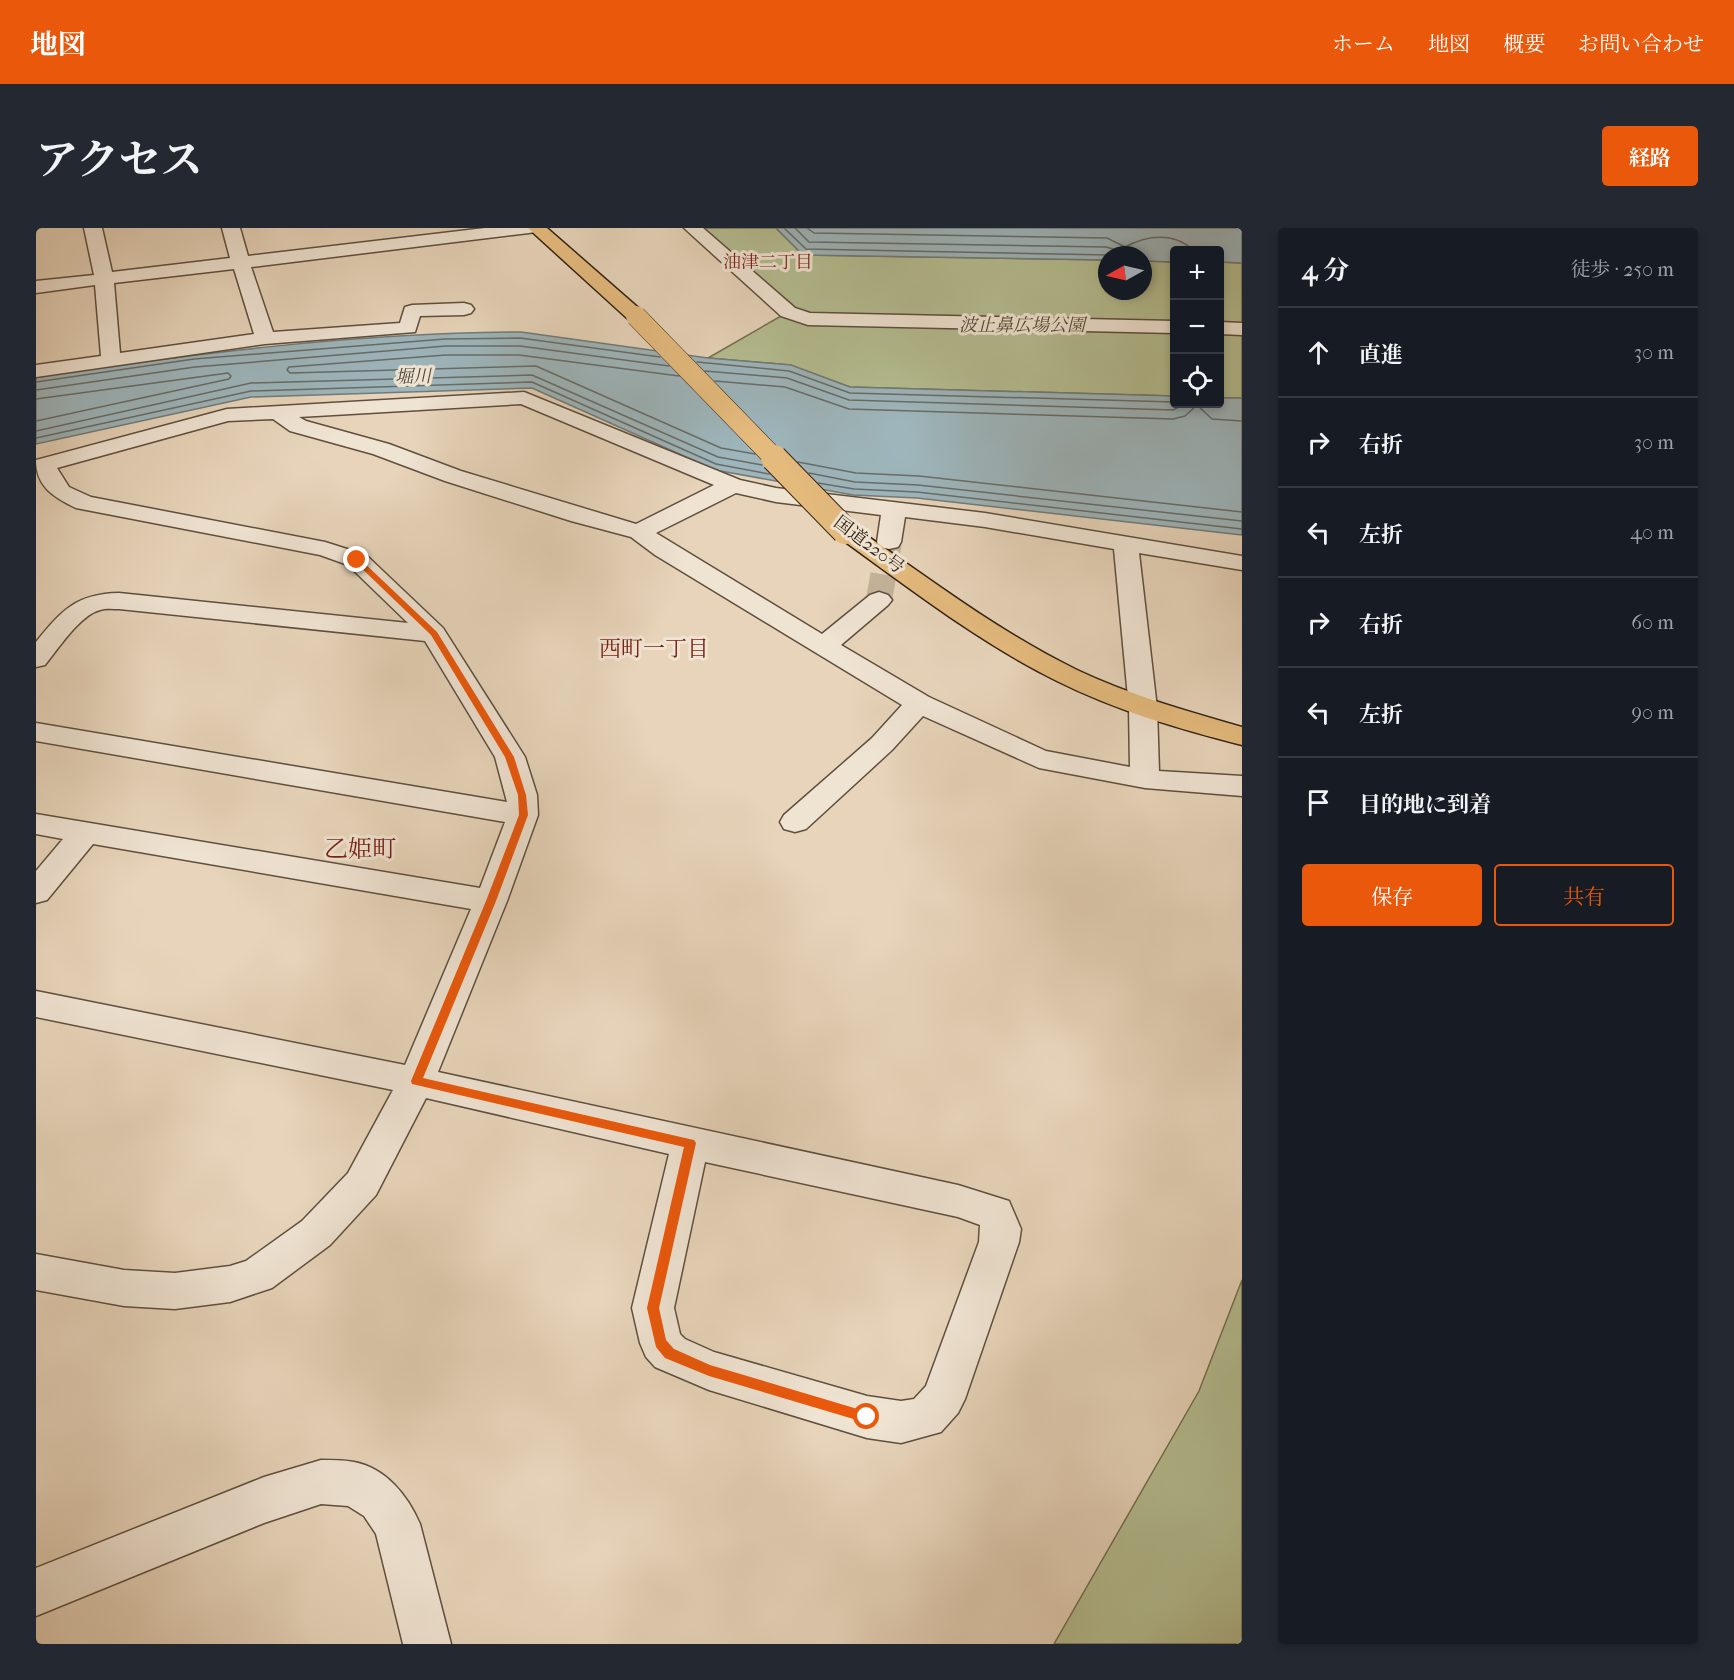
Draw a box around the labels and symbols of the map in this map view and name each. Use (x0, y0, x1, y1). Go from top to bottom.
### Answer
north arrow (1098, 246, 1152, 300)
district label: 油津二丁目 (723, 252, 813, 273)
park label: 波止鼻広場公園 (959, 315, 1088, 336)
water label: 堀川 (395, 366, 433, 388)
street label: 国道220号 (830, 512, 908, 578)
route end (343, 546, 369, 572)
district label: 西町一丁目 (599, 636, 709, 662)
district label: 乙姫町 (324, 835, 396, 863)
route start (853, 1403, 879, 1429)

